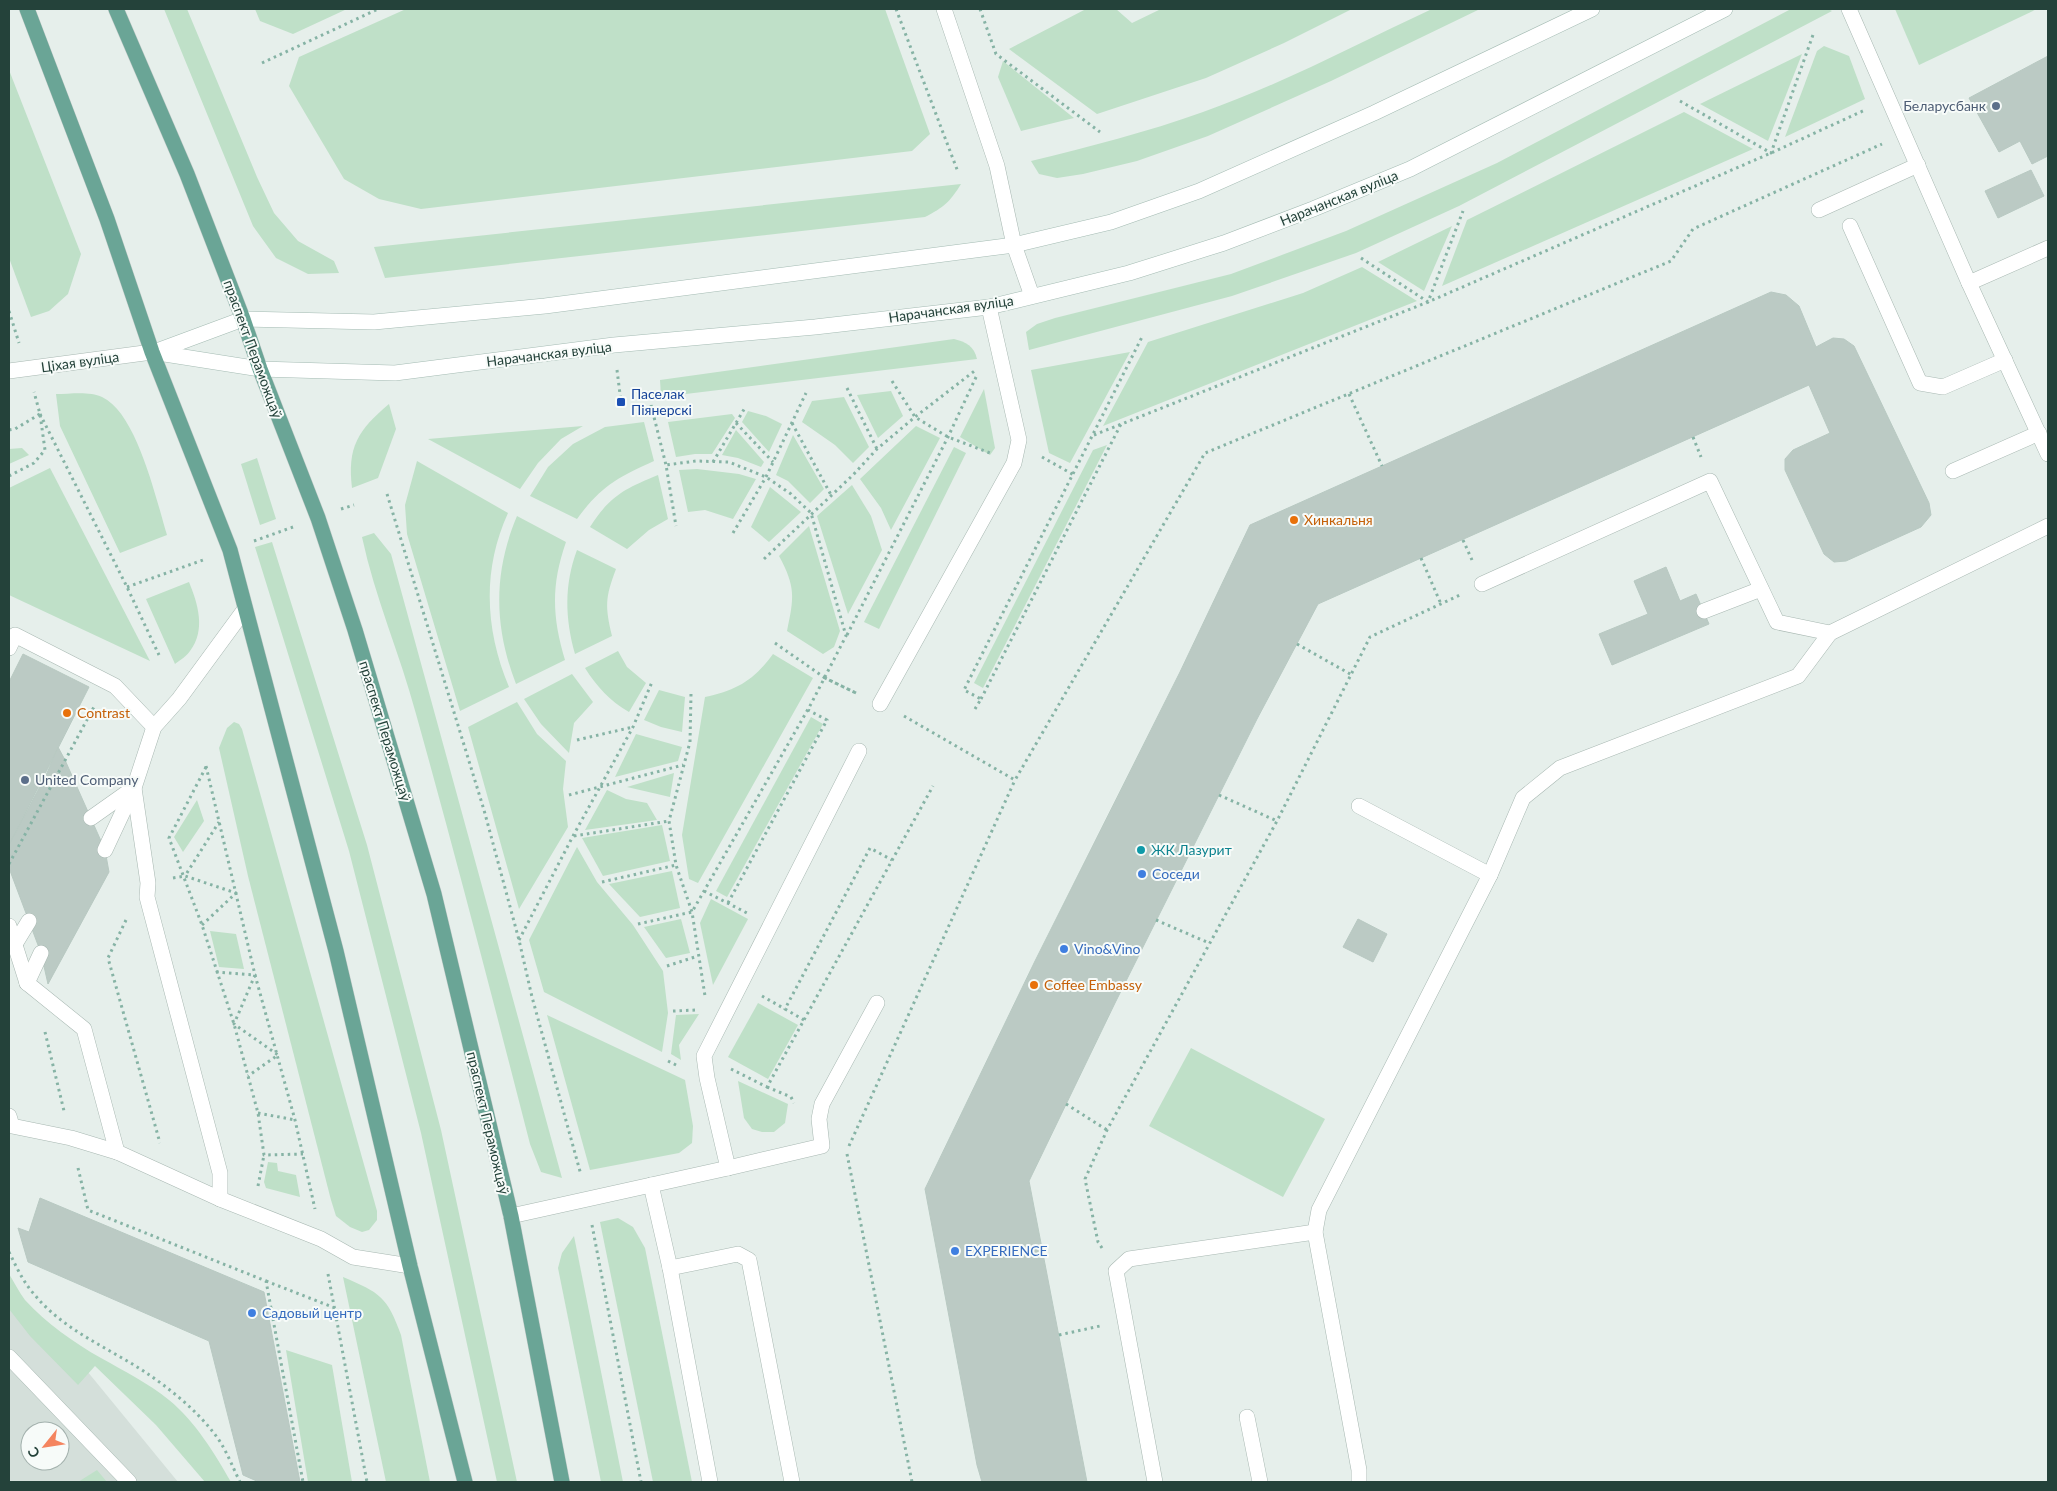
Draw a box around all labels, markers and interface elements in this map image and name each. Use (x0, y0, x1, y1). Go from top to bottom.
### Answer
place label: Беларусбанк (1903, 97, 1987, 114)
marker: Беларусбанк (1990, 100, 2002, 112)
street label: Нарачанская вуліца (1277, 166, 1400, 229)
street label: праспект Пераможцаў (221, 277, 287, 421)
street label: Нарачанская вуліца (887, 291, 1015, 326)
street label: Нарачанская вуліца (485, 337, 613, 370)
street label: Ціхая вуліца (40, 348, 120, 375)
place label: Паселак Піянерскі (631, 385, 692, 418)
marker: Паселак Піянерскі (615, 396, 627, 408)
place label: Хинкальня (1304, 511, 1373, 528)
marker: Хинкальня (1288, 514, 1300, 526)
street label: праспект Пераможцаў (356, 659, 415, 804)
place label: Contrast (77, 704, 130, 721)
marker: Contrast (61, 707, 73, 719)
place label: United Company (35, 771, 139, 788)
marker: United Company (19, 774, 31, 786)
place label: ЖК Лазурит (1151, 841, 1232, 858)
marker: ЖК Лазурит (1135, 844, 1147, 856)
place label: Соседи (1152, 865, 1200, 882)
marker: Соседи (1136, 868, 1148, 880)
place label: Vino&Vino (1074, 940, 1141, 957)
marker: Vino&Vino (1058, 943, 1070, 955)
place label: Coffee Embassy (1044, 976, 1143, 993)
marker: Coffee Embassy (1028, 979, 1040, 991)
street label: праспект Пераможцаў (464, 1050, 513, 1197)
place label: EXPERIENCE (965, 1242, 1048, 1259)
marker: EXPERIENCE (949, 1245, 961, 1257)
place label: Садовый центр (262, 1304, 362, 1321)
marker: Садовый центр (246, 1307, 258, 1319)
north arrow (20, 1421, 70, 1471)
text: С (23, 1444, 43, 1461)

